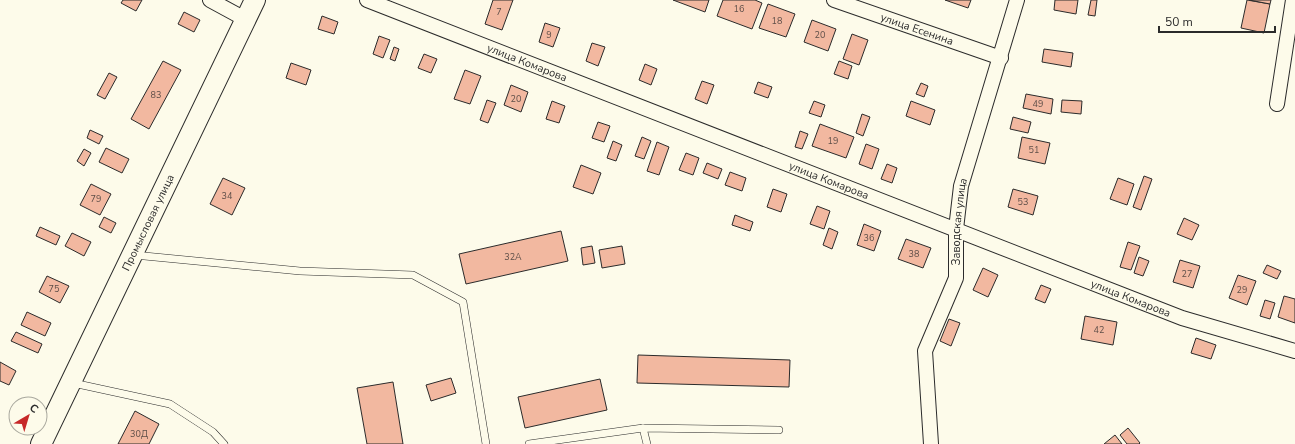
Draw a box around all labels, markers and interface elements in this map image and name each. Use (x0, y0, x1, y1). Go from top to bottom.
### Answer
house number: 16 (734, 3, 744, 15)
house number: 7 (496, 6, 502, 18)
scale bar (1159, 8, 1275, 34)
street label: улица Есенина (878, 10, 956, 49)
text: 50 m (1165, 14, 1193, 30)
house number: 18 (772, 15, 782, 27)
house number: 9 (546, 29, 552, 41)
house number: 20 (815, 29, 825, 41)
street label: улица Комарова (485, 41, 569, 85)
house number: 83 (151, 89, 161, 101)
house number: 20 (511, 93, 521, 105)
house number: 49 (1033, 98, 1043, 110)
house number: 19 (828, 135, 838, 147)
house number: 51 (1029, 144, 1039, 156)
street label: улица Комарова (787, 158, 871, 203)
street label: Промысловая улица (119, 172, 178, 273)
street label: Заводская улица (949, 176, 971, 266)
house number: 34 (222, 190, 233, 202)
house number: 79 (91, 193, 101, 205)
house number: 53 (1018, 196, 1028, 208)
house number: 36 (864, 232, 874, 244)
house number: 38 (909, 248, 919, 260)
house number: 32А (504, 251, 522, 263)
house number: 27 (1182, 268, 1192, 280)
street label: улица Комарова (1089, 276, 1173, 321)
house number: 75 (49, 283, 59, 295)
house number: 29 (1237, 284, 1247, 296)
house number: 42 (1094, 324, 1104, 336)
north arrow (8, 396, 48, 436)
text: С (26, 400, 42, 417)
house number: 30Д (130, 428, 148, 440)

